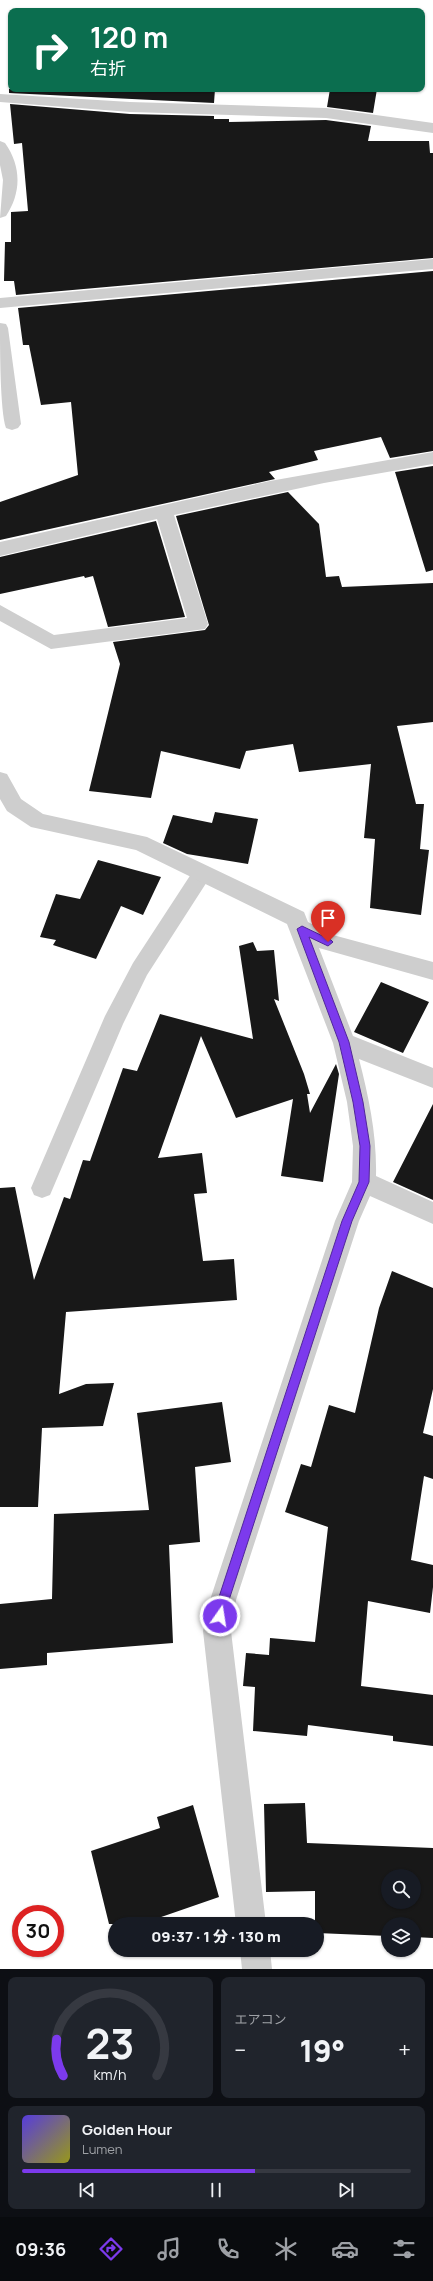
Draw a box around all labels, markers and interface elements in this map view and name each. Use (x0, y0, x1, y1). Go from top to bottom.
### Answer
text: 120 m (90, 18, 168, 56)
icon: right (24, 24, 76, 76)
text: 右折 (90, 56, 126, 80)
pin (311, 901, 345, 942)
icon: arrive (317, 907, 339, 929)
position arrow (199, 1595, 241, 1637)
map controls (381, 1869, 421, 1957)
button: search (381, 1869, 421, 1909)
speed limit sign: 30 (12, 1905, 64, 1957)
button: layers (381, 1917, 421, 1957)
text: 09:37 · 1 分 · 130 m (151, 1926, 281, 1947)
text: エアコン (235, 2010, 287, 2028)
text: 23 (86, 2014, 135, 2070)
text: 19° (299, 2030, 345, 2071)
text: − (235, 2035, 246, 2065)
text: + (398, 2035, 411, 2065)
text: km/h (94, 2064, 127, 2083)
text: Golden Hour (82, 2119, 172, 2140)
text: Lumen (82, 2140, 122, 2158)
icon: previous (76, 2179, 98, 2201)
icon: pause (205, 2179, 227, 2201)
icon: next (335, 2179, 357, 2201)
icon: directions (97, 2235, 125, 2263)
icon: music (155, 2235, 183, 2263)
icon: phone (214, 2235, 242, 2263)
icon: climate (272, 2235, 300, 2263)
icon: car (331, 2235, 359, 2263)
icon: filters (390, 2235, 418, 2263)
text: 09:36 (15, 2237, 66, 2261)

